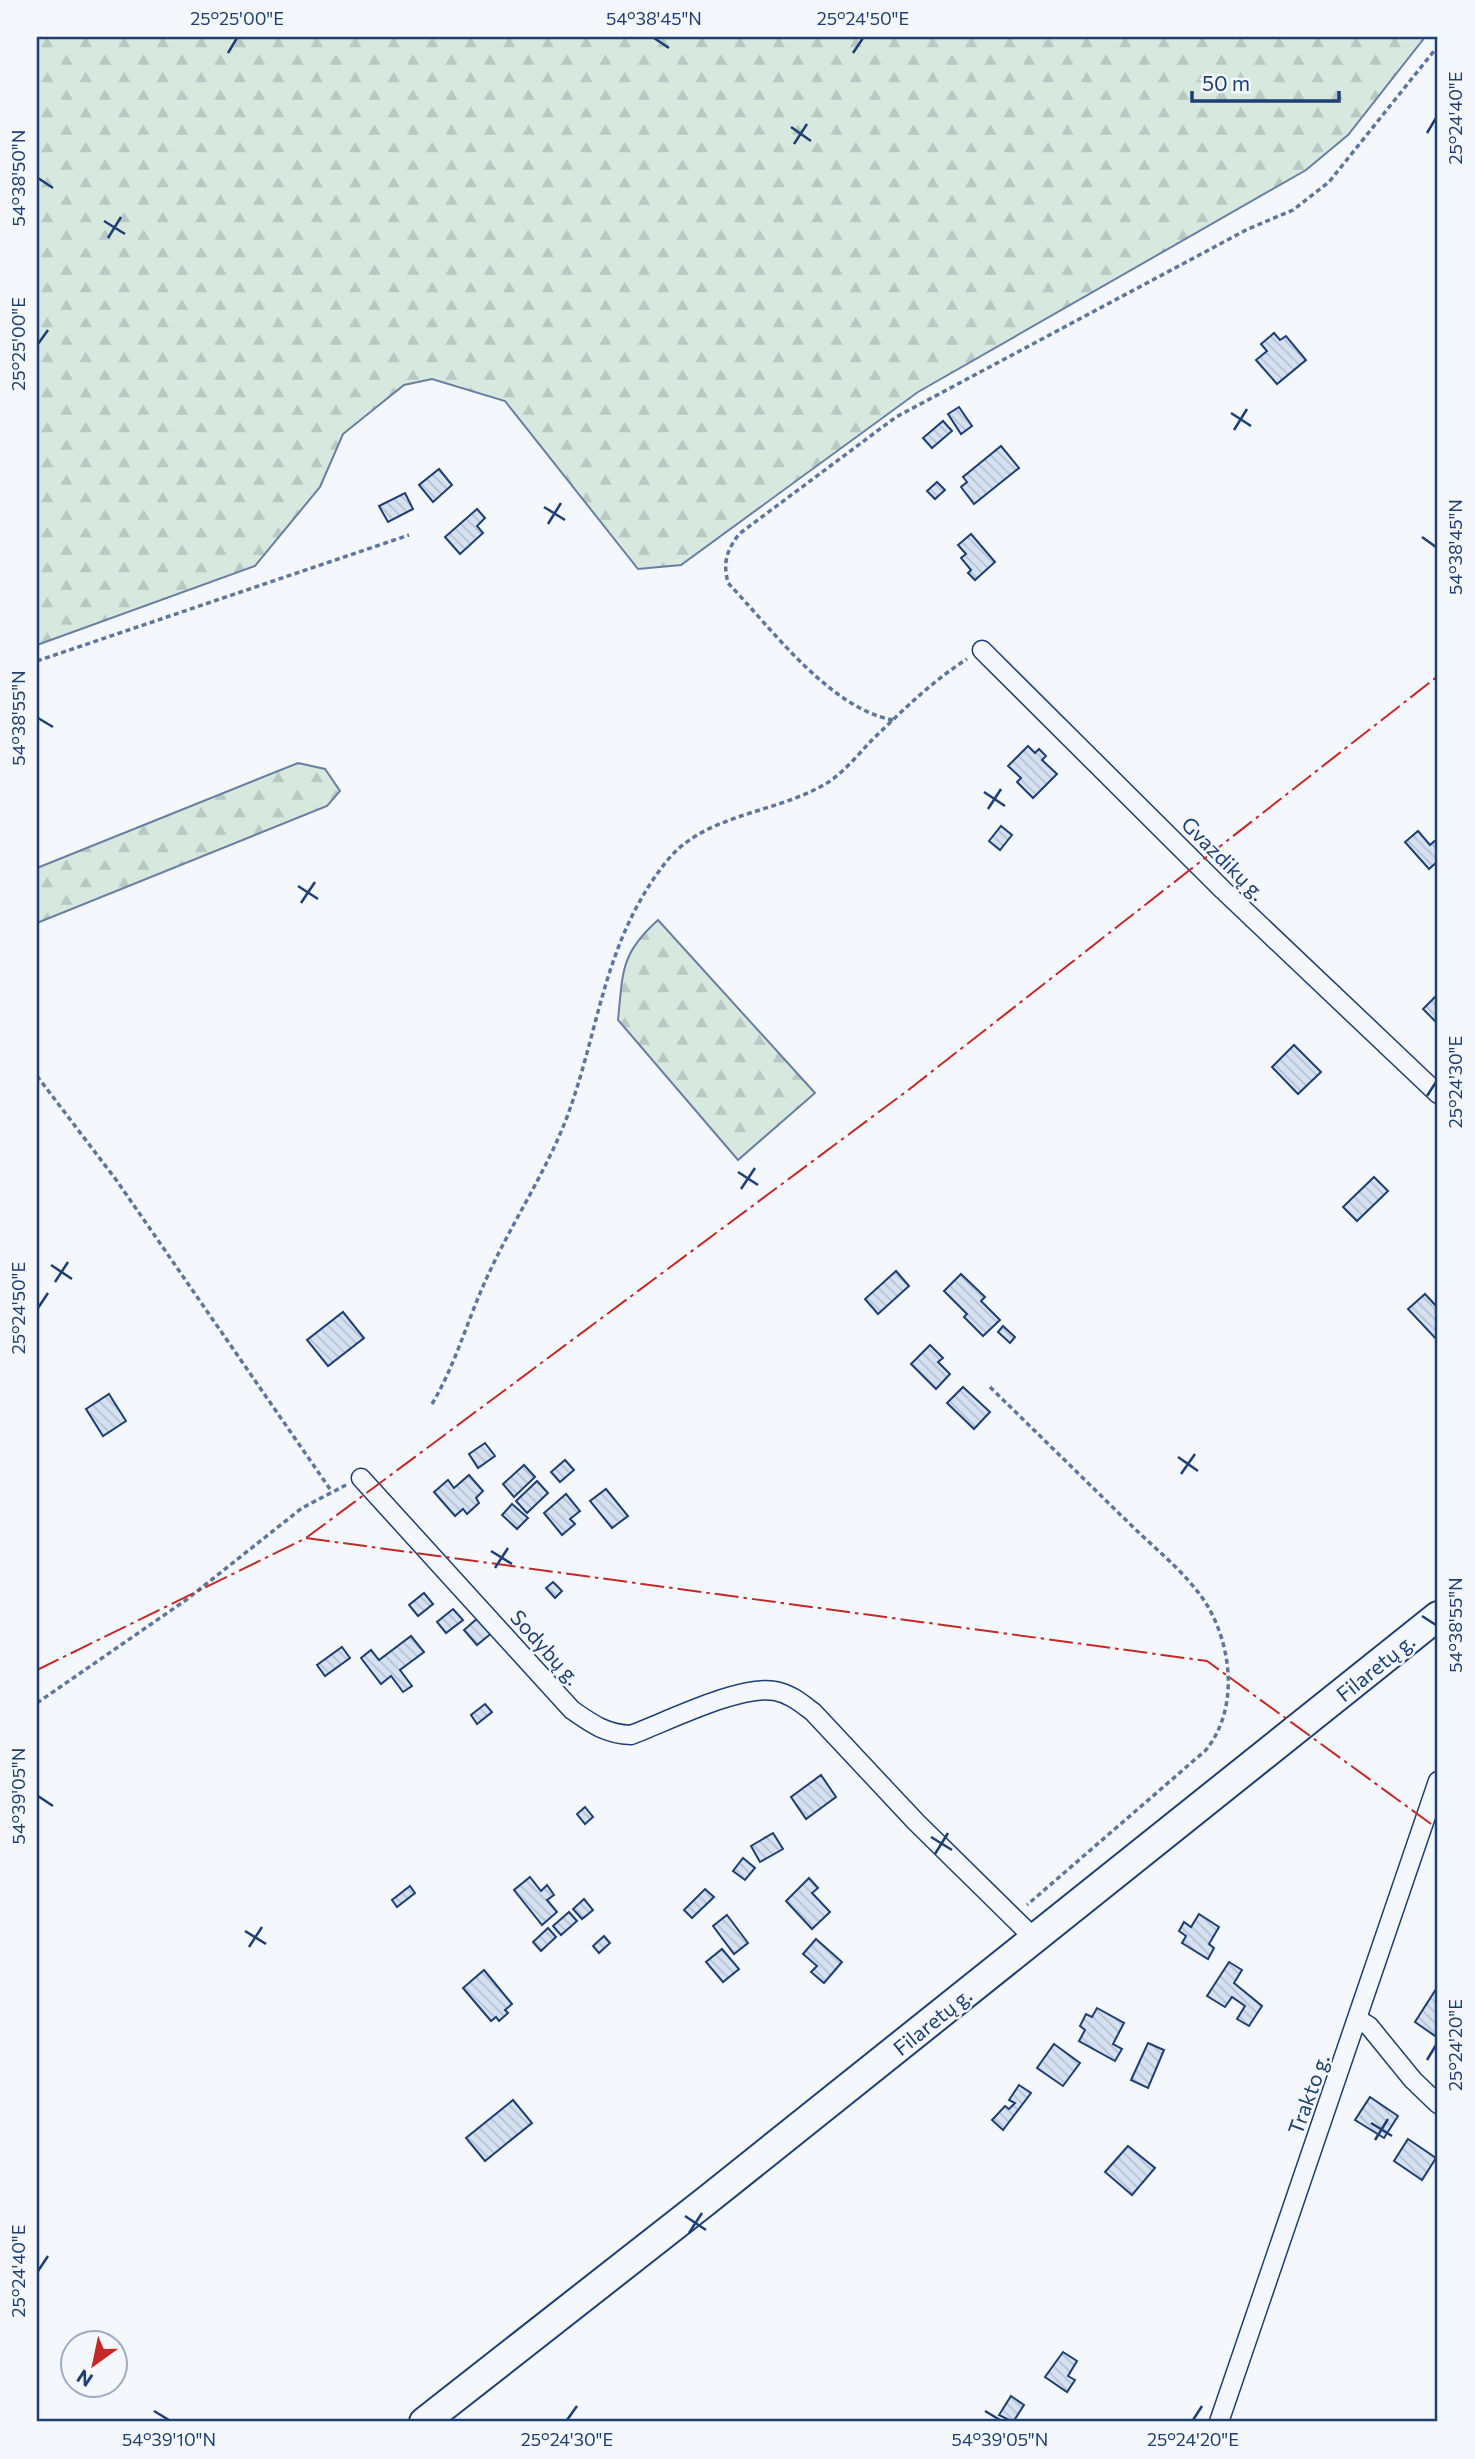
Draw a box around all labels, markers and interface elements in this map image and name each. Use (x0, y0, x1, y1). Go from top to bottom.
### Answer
text: 25°25'00"E (190, 7, 284, 29)
text: 54°38'45"N (606, 7, 702, 29)
text: 25°24'50"E (817, 7, 909, 29)
scale bar (1192, 60, 1338, 104)
text: 50 m (1202, 70, 1250, 95)
text: 25°24'40"E (1444, 72, 1466, 164)
text: 54°38'50"N (7, 130, 29, 226)
text: 25°25'00"E (7, 297, 29, 391)
text: 54°38'45"N (1444, 499, 1466, 595)
text: 54°38'55"N (7, 670, 29, 766)
street label: Gvazdikų g. (1177, 811, 1271, 905)
text: 25°24'30"E (1444, 1036, 1466, 1128)
text: 25°24'50"E (7, 1262, 29, 1354)
text: 54°38'55"N (1444, 1577, 1466, 1673)
street label: Sodybų g. (506, 1604, 586, 1690)
street label: Filaretų g. (1331, 1628, 1419, 1706)
text: 54°39'05"N (7, 1748, 29, 1844)
street label: Filaretų g. (888, 1982, 976, 2060)
text: 25°24'20"E (1444, 1999, 1466, 2091)
street label: Trakto g. (1282, 2050, 1334, 2138)
text: 25°24'40"E (7, 2225, 29, 2317)
north arrow (60, 2330, 130, 2400)
text: N (72, 2365, 97, 2392)
text: 54°39'10"N (122, 2428, 216, 2450)
text: 25°24'30"E (521, 2428, 613, 2450)
text: 54°39'05"N (952, 2428, 1048, 2450)
text: 25°24'20"E (1147, 2428, 1239, 2450)

